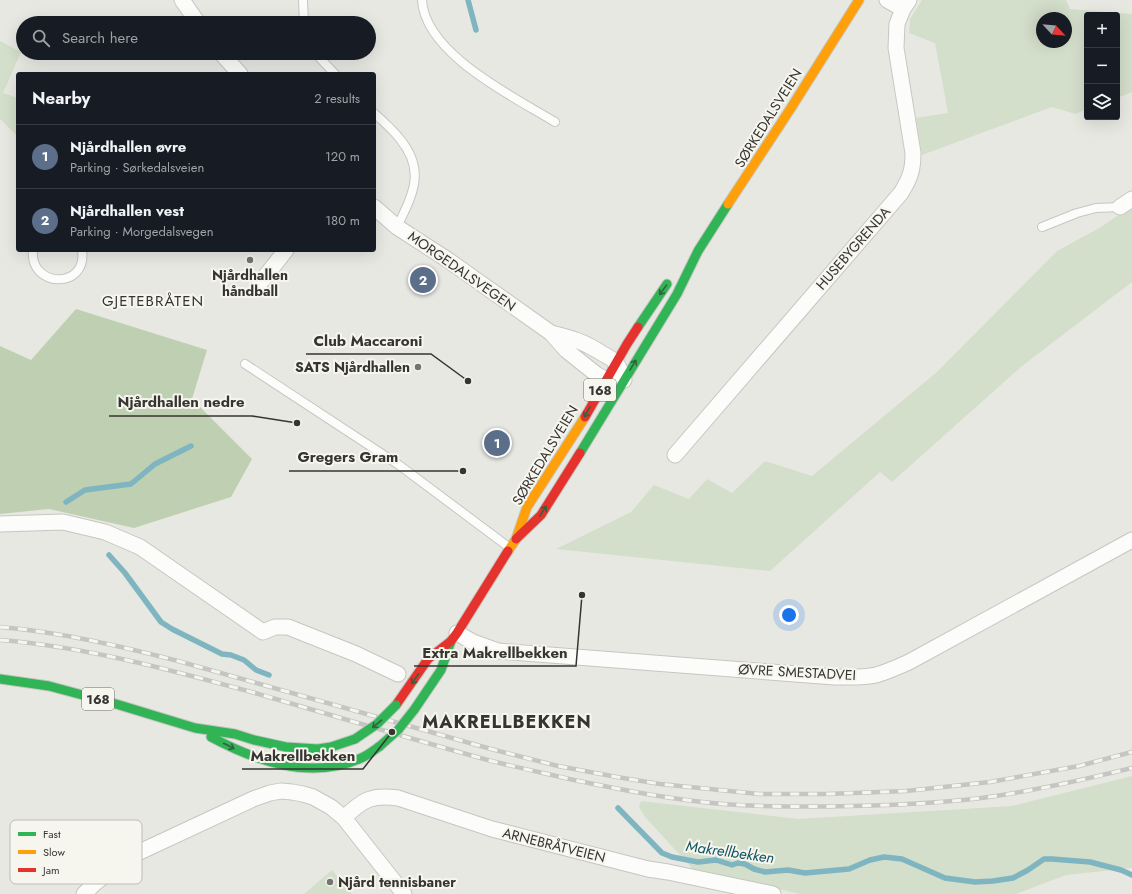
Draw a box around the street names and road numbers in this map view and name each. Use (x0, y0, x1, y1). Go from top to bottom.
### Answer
street label: SØRKEDALSVEIEN (729, 65, 807, 171)
street label: HUSEBYGRENDA (811, 202, 895, 294)
street label: MORGEDALSVEGEN (404, 226, 520, 316)
road number: 168 (584, 379, 616, 401)
street label: SØRKEDALSVEIEN (507, 401, 583, 509)
street label: ØVRE SMESTADVEI (738, 659, 856, 685)
road number: 168 (82, 688, 114, 710)
street label: ARNEBRÅTVEIEN (500, 823, 608, 867)

